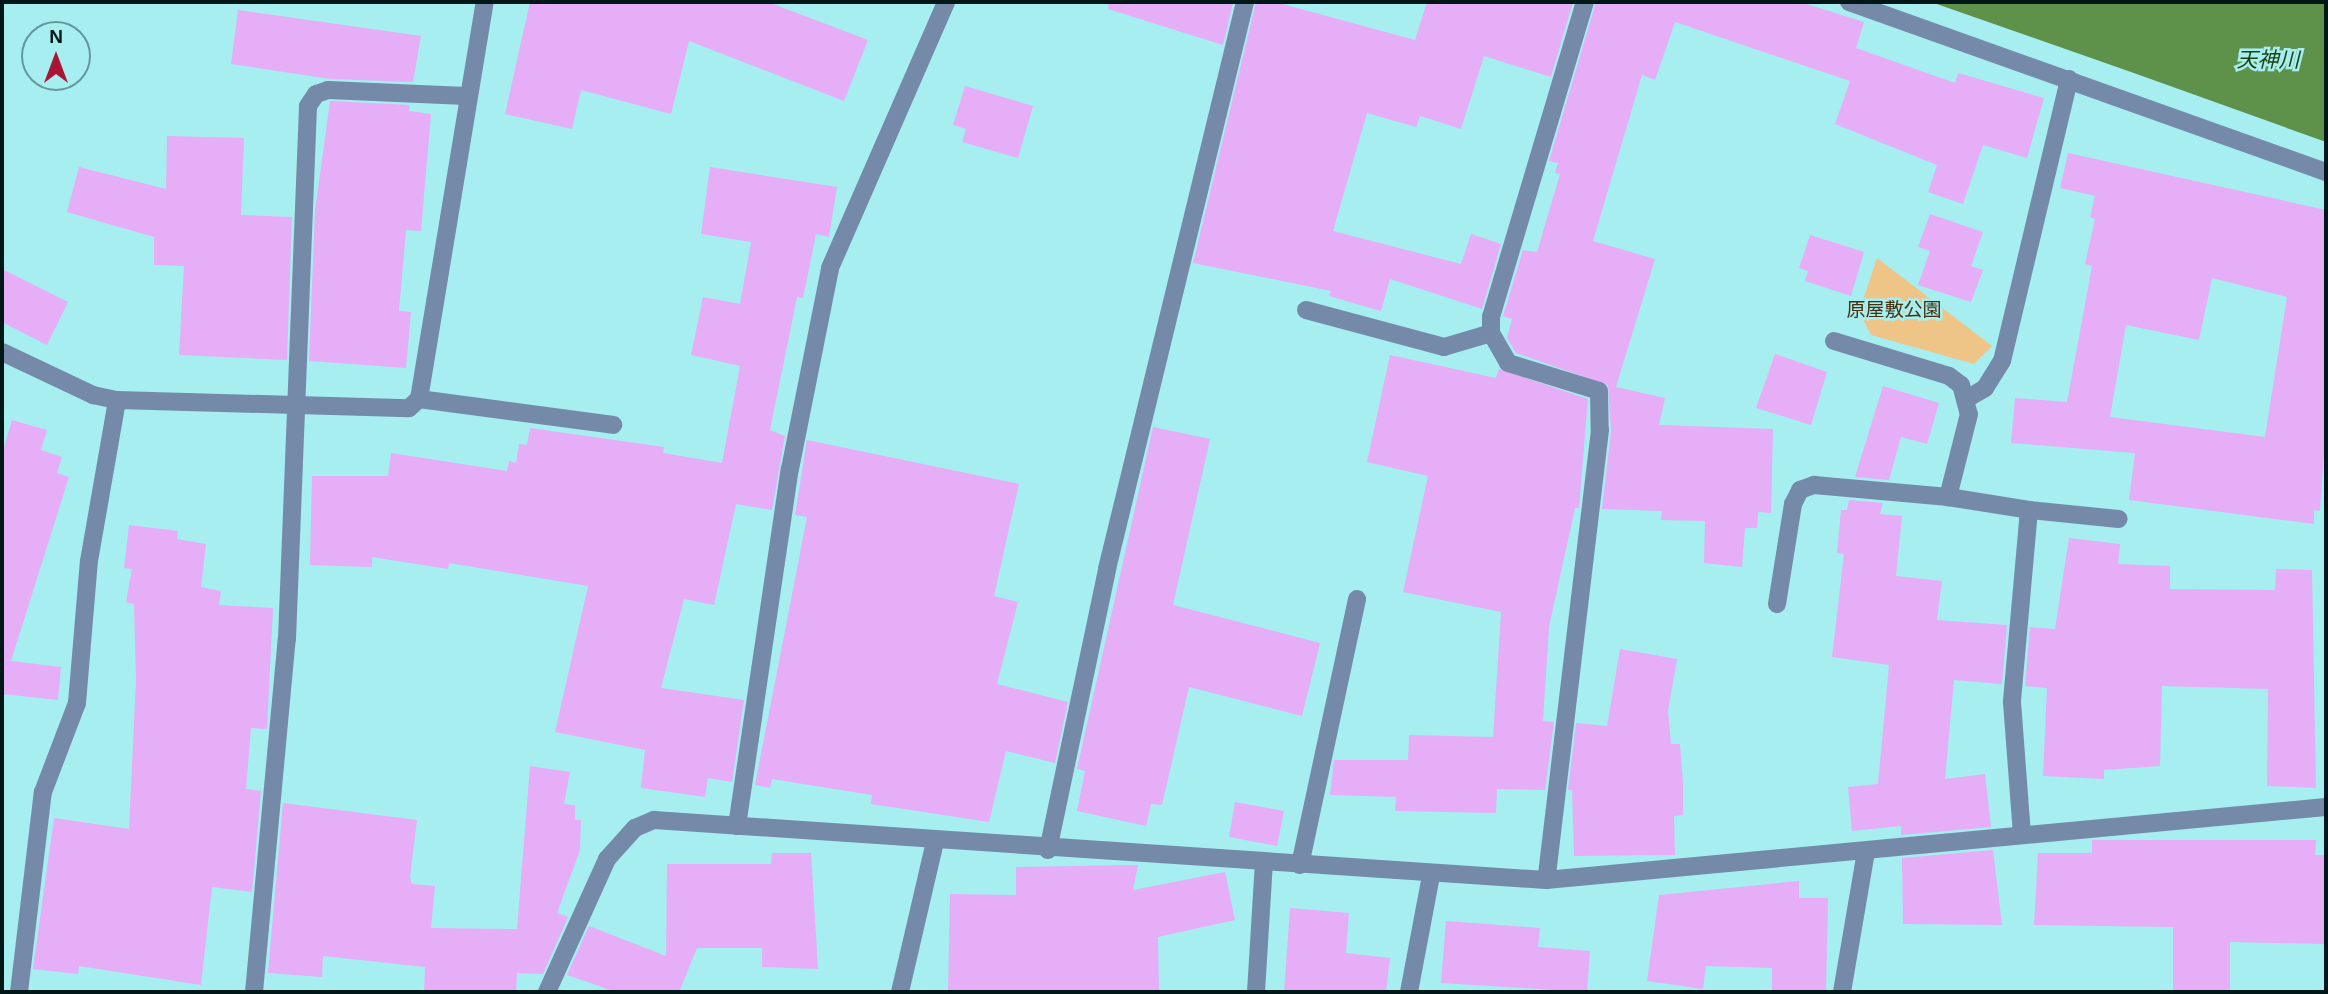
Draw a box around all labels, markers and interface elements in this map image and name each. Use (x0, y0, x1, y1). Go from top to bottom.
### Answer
north arrow (21, 21, 91, 91)
text: N (49, 26, 63, 47)
water label: 天神川 (2237, 47, 2299, 73)
park label: 原屋敷公園 (1847, 299, 1941, 321)

